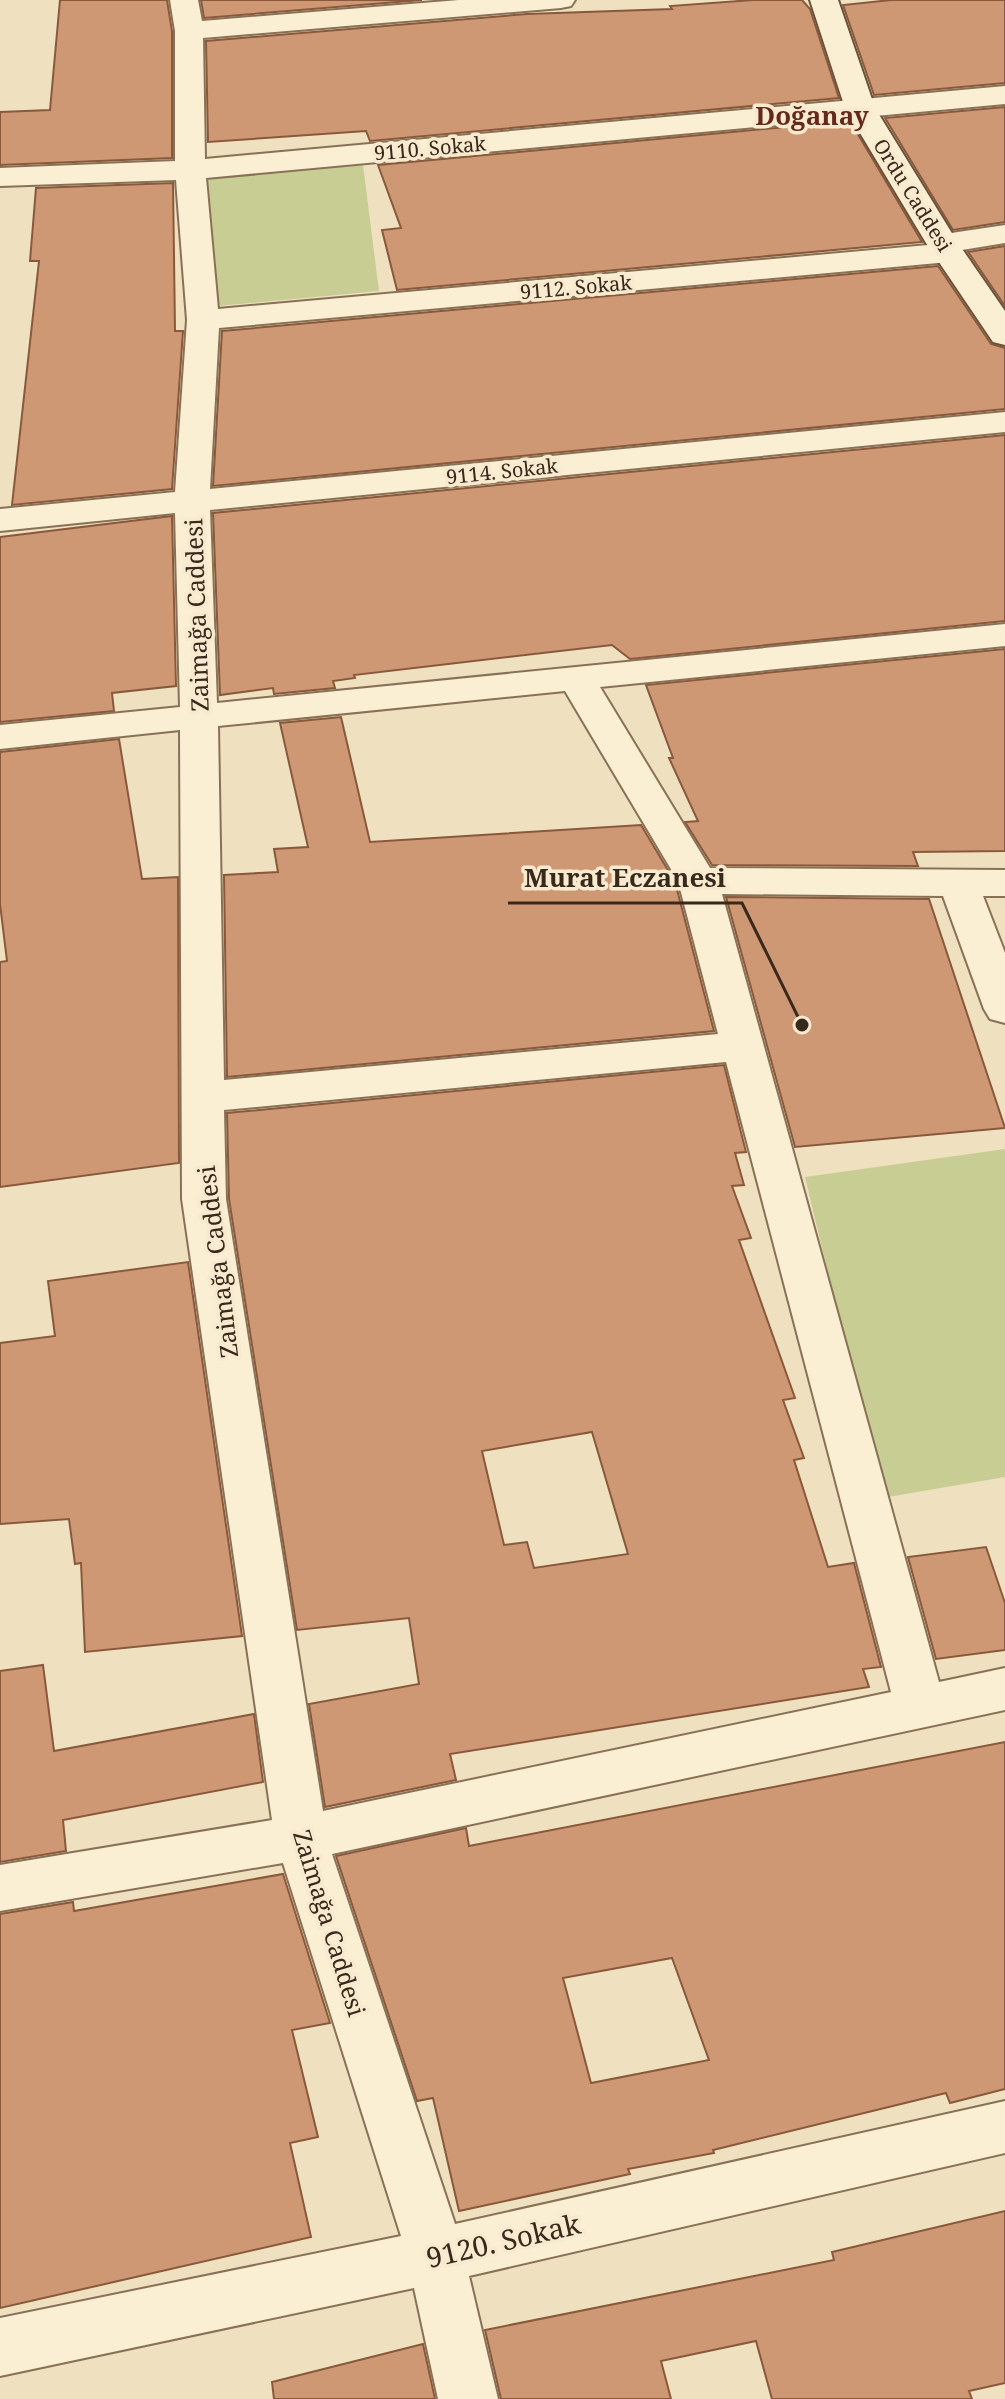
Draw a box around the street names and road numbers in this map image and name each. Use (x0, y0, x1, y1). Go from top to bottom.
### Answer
street label: 9110. Sokak (373, 130, 487, 166)
street label: Ordu Caddesi (867, 133, 959, 257)
street label: 9112. Sokak (519, 269, 633, 305)
street label: 9114. Sokak (445, 452, 559, 490)
street label: Zaimağa Caddesi (176, 518, 216, 712)
street label: Zaimağa Caddesi (189, 1164, 245, 1360)
street label: Zaimağa Caddesi (286, 1826, 374, 2021)
street label: 9120. Sokak (422, 2204, 584, 2276)

